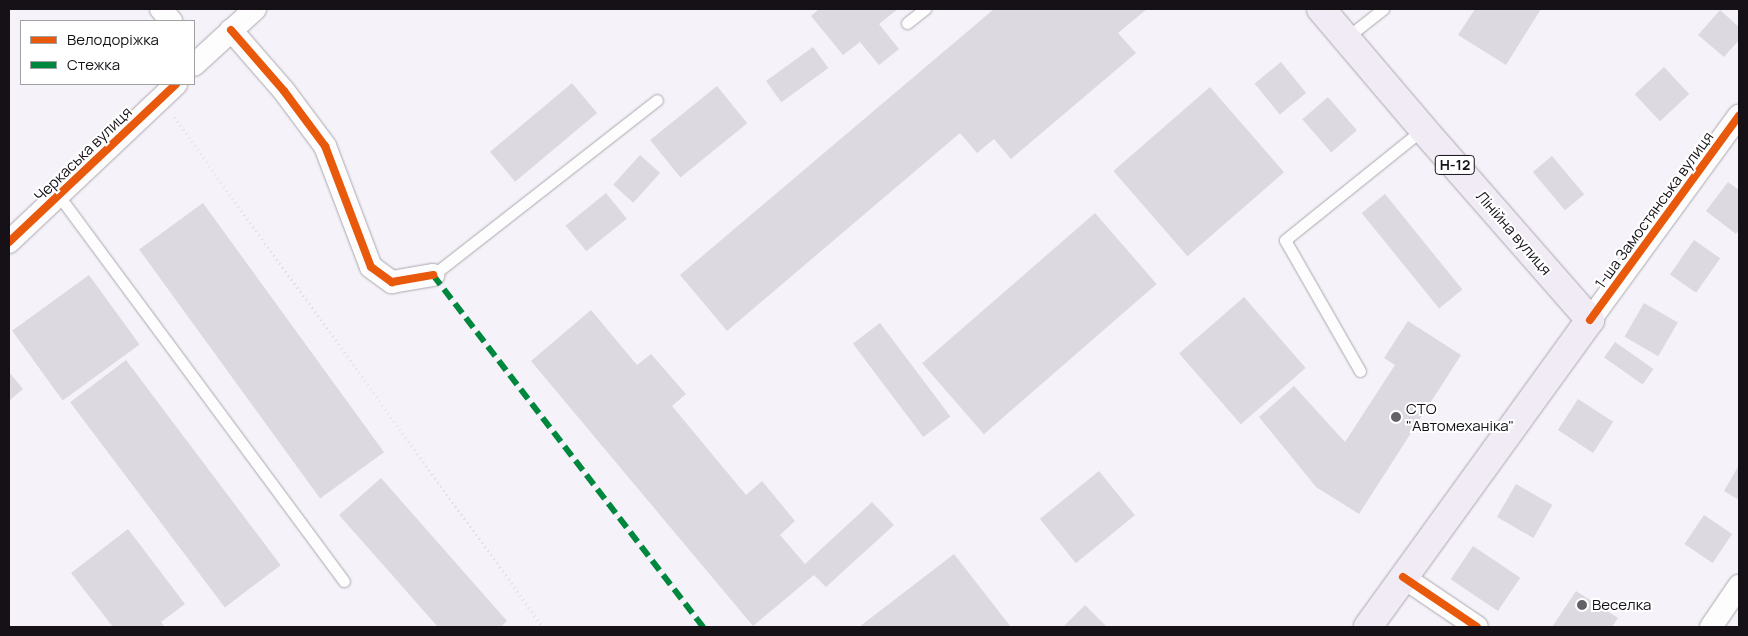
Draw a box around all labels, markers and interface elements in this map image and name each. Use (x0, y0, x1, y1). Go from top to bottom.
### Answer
legend (20, 20, 195, 85)
text: Велодоріжка (67, 29, 159, 50)
text: Стежка (67, 54, 120, 75)
street label: Черкаська вулиця (31, 103, 135, 205)
street label: 1-ша Замостянська вулиця (1591, 128, 1717, 292)
road number: Н-12 (1434, 154, 1476, 176)
street label: Лінійна вулиця (1473, 187, 1555, 279)
place label: СТО "Автомеханіка" (1406, 399, 1514, 434)
marker: СТО "Автомеханіка" (1390, 411, 1402, 423)
place label: Веселка (1592, 596, 1651, 614)
marker: Веселка (1576, 599, 1588, 611)

